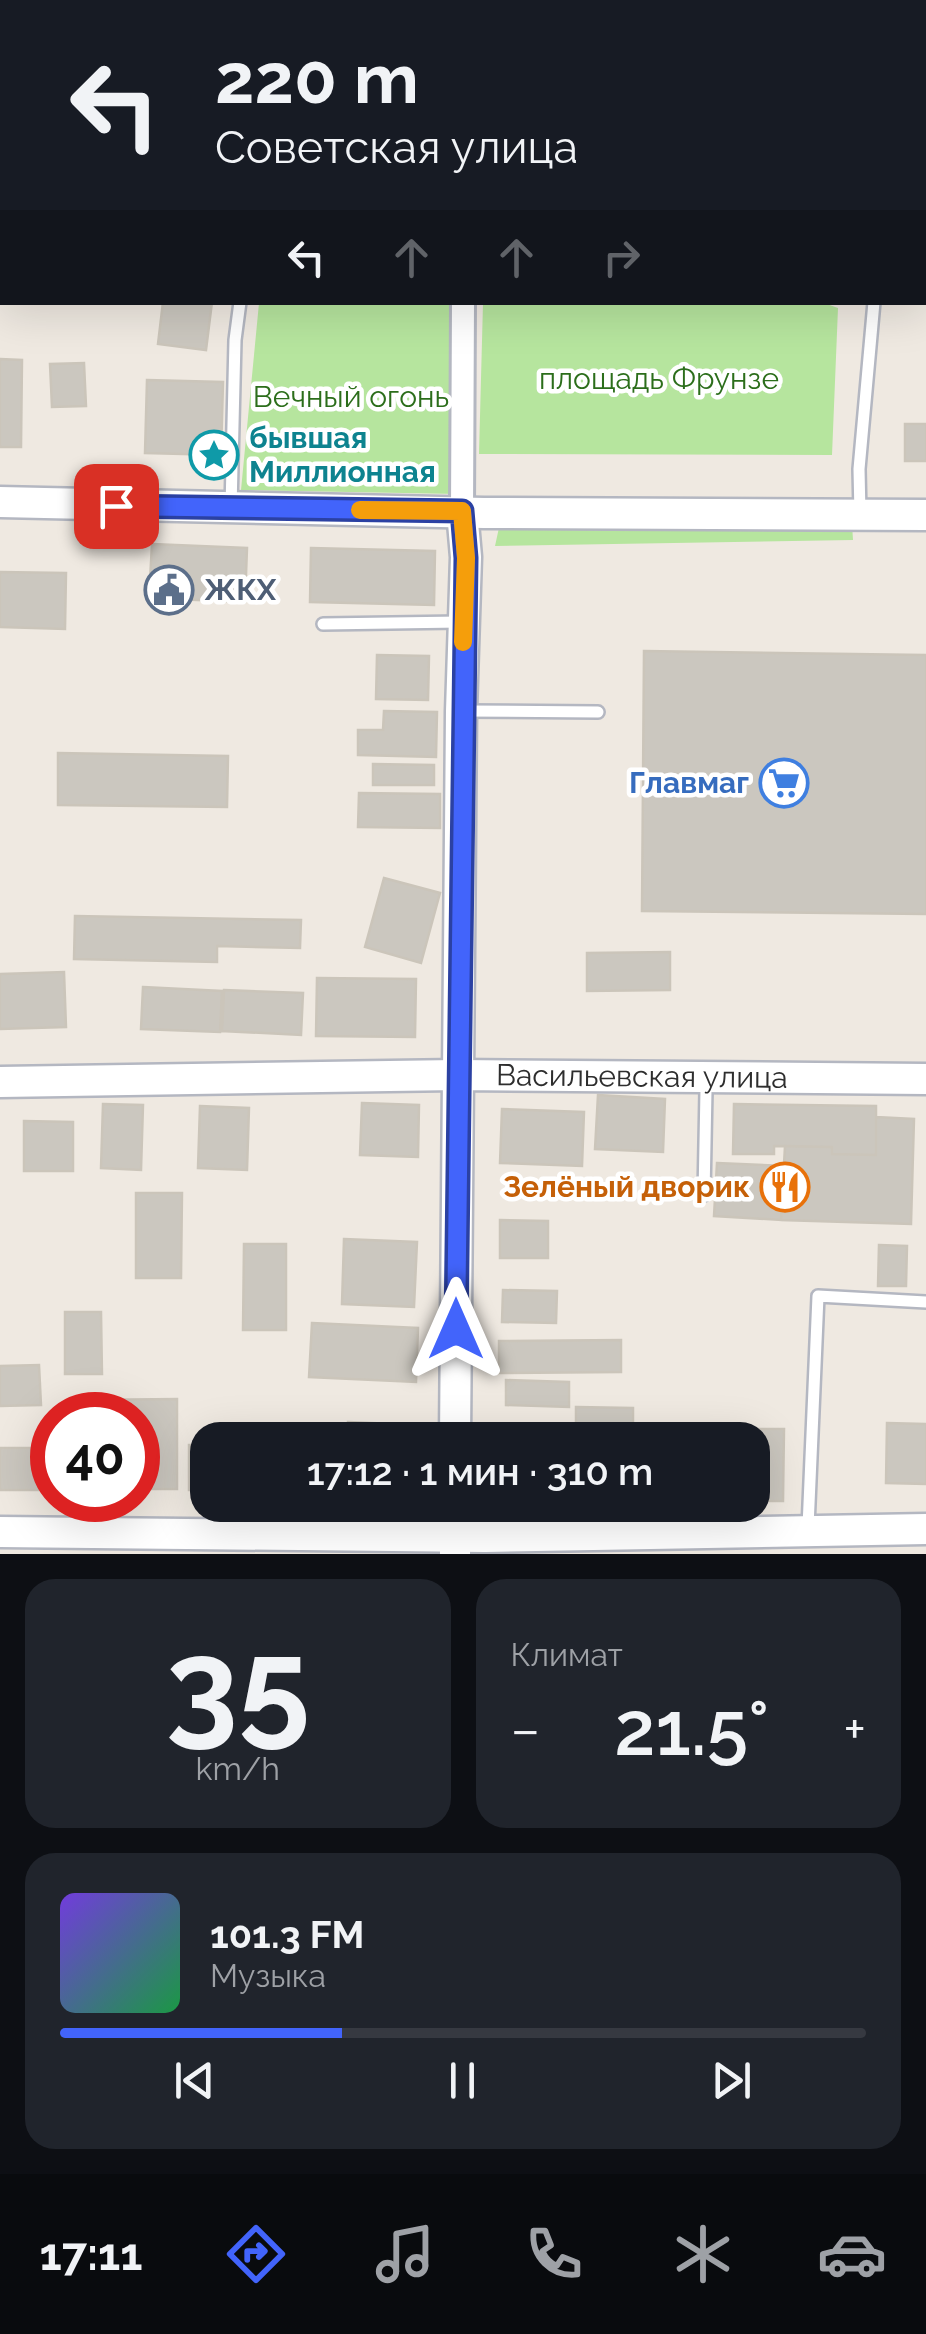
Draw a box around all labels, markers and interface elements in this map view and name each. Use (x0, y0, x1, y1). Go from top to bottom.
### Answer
text: 220 m (215, 37, 419, 119)
icon: left (50, 40, 180, 170)
text: Советская улица (215, 121, 578, 174)
icon: left (279, 230, 334, 285)
icon: ahead (384, 230, 439, 285)
icon: ahead (489, 230, 544, 285)
icon: right (594, 230, 649, 285)
park label: площадь Фрунзе (539, 361, 779, 396)
park label: Вечный огонь (253, 379, 449, 414)
place label: бывшая Миллионная (249, 420, 436, 489)
place icon: бывшая Миллионная (188, 429, 240, 481)
pin (74, 464, 159, 549)
icon: arrive (89, 479, 144, 534)
public building icon: ЖКХ (143, 564, 195, 616)
place label: ЖКХ (204, 572, 277, 607)
supermarket icon: Главмаг (758, 757, 810, 809)
place label: Главмаг (629, 765, 749, 800)
street label: Васильевская улица (496, 1057, 788, 1095)
restaurant icon: Зелёный дворик (759, 1161, 811, 1213)
place label: Зелёный дворик (503, 1169, 750, 1204)
position arrow (404, 1277, 508, 1381)
speed limit sign: 40 (30, 1392, 160, 1522)
text: 17:12 · 1 мин · 310 m (307, 1449, 653, 1494)
text: 35 (165, 1609, 310, 1761)
text: Климат (511, 1636, 623, 1673)
text: 21.5° (614, 1684, 769, 1773)
text: − (511, 1697, 540, 1762)
text: + (843, 1697, 866, 1762)
text: km/h (196, 1750, 280, 1787)
text: 101.3 FM (210, 1912, 364, 1957)
text: Музыка (210, 1957, 326, 1994)
icon: previous (167, 2053, 222, 2108)
icon: pause (435, 2053, 490, 2108)
icon: next (704, 2053, 759, 2108)
icon: directions (221, 2219, 291, 2289)
icon: music (370, 2219, 440, 2289)
icon: phone (519, 2219, 589, 2289)
icon: climate (668, 2219, 738, 2289)
icon: car (817, 2219, 887, 2289)
text: 17:11 (39, 2228, 142, 2281)

